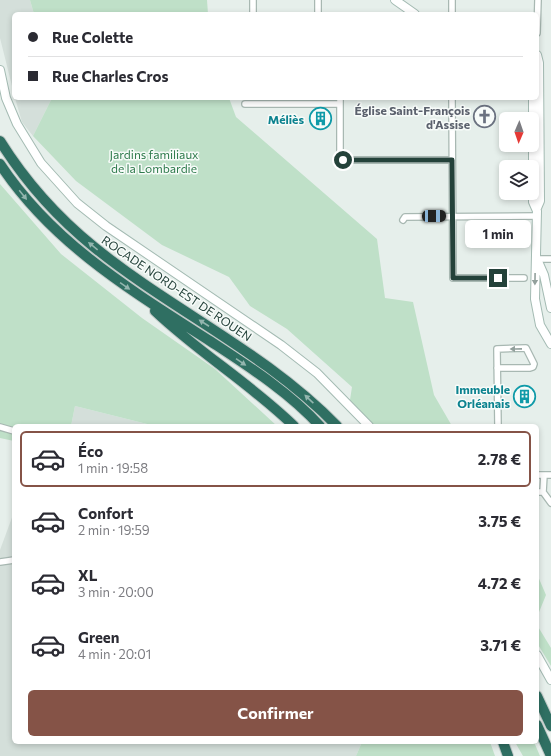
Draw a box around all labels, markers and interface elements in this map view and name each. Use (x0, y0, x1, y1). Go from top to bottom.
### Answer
text: Rue Colette (52, 28, 133, 46)
text: Rue Charles Cros (52, 67, 168, 85)
place label: Église Saint-François d'Assise (355, 103, 470, 131)
church icon: Église Saint-François d'Assise (472, 104, 498, 130)
building icon: Méliès (307, 106, 333, 132)
place label: Méliès (268, 112, 304, 126)
north arrow (499, 112, 539, 152)
map controls (499, 112, 539, 200)
park label: Jardins familiaux de la Lombardie (110, 147, 199, 175)
route start (334, 151, 352, 169)
button: layers (499, 160, 539, 200)
one-way arrow (19, 190, 28, 201)
car (422, 210, 446, 222)
callout: 1 min (465, 220, 531, 248)
text: 1 min (483, 226, 513, 242)
street label: ROCADE NORD-EST DE ROUEN (99, 232, 255, 344)
one-way arrow (87, 242, 98, 251)
route end (489, 269, 507, 287)
one-way arrow (531, 273, 538, 285)
one-way arrow (120, 282, 131, 290)
one-way arrow (199, 319, 209, 327)
one-way arrow (510, 345, 522, 352)
one-way arrow (235, 358, 246, 366)
place label: Immeuble Orléanais (455, 382, 510, 410)
building icon: Immeuble Orléanais (512, 383, 538, 409)
one-way arrow (304, 394, 315, 403)
icon: car (30, 441, 66, 477)
text: Éco (78, 442, 103, 460)
text: 2.78 € (478, 450, 521, 468)
text: 1 min · 19:58 (78, 460, 148, 476)
icon: car (30, 503, 66, 539)
text: Confort (78, 504, 133, 522)
text: 3.75 € (478, 512, 521, 530)
text: 2 min · 19:59 (78, 522, 150, 538)
icon: car (30, 565, 66, 601)
text: XL (78, 566, 97, 584)
text: 4.72 € (478, 574, 521, 592)
text: 3 min · 20:00 (78, 584, 154, 600)
icon: car (30, 627, 66, 663)
text: Green (78, 628, 119, 646)
text: 3.71 € (480, 636, 521, 654)
text: 4 min · 20:01 (78, 646, 151, 662)
button: Confirmer (28, 690, 523, 736)

